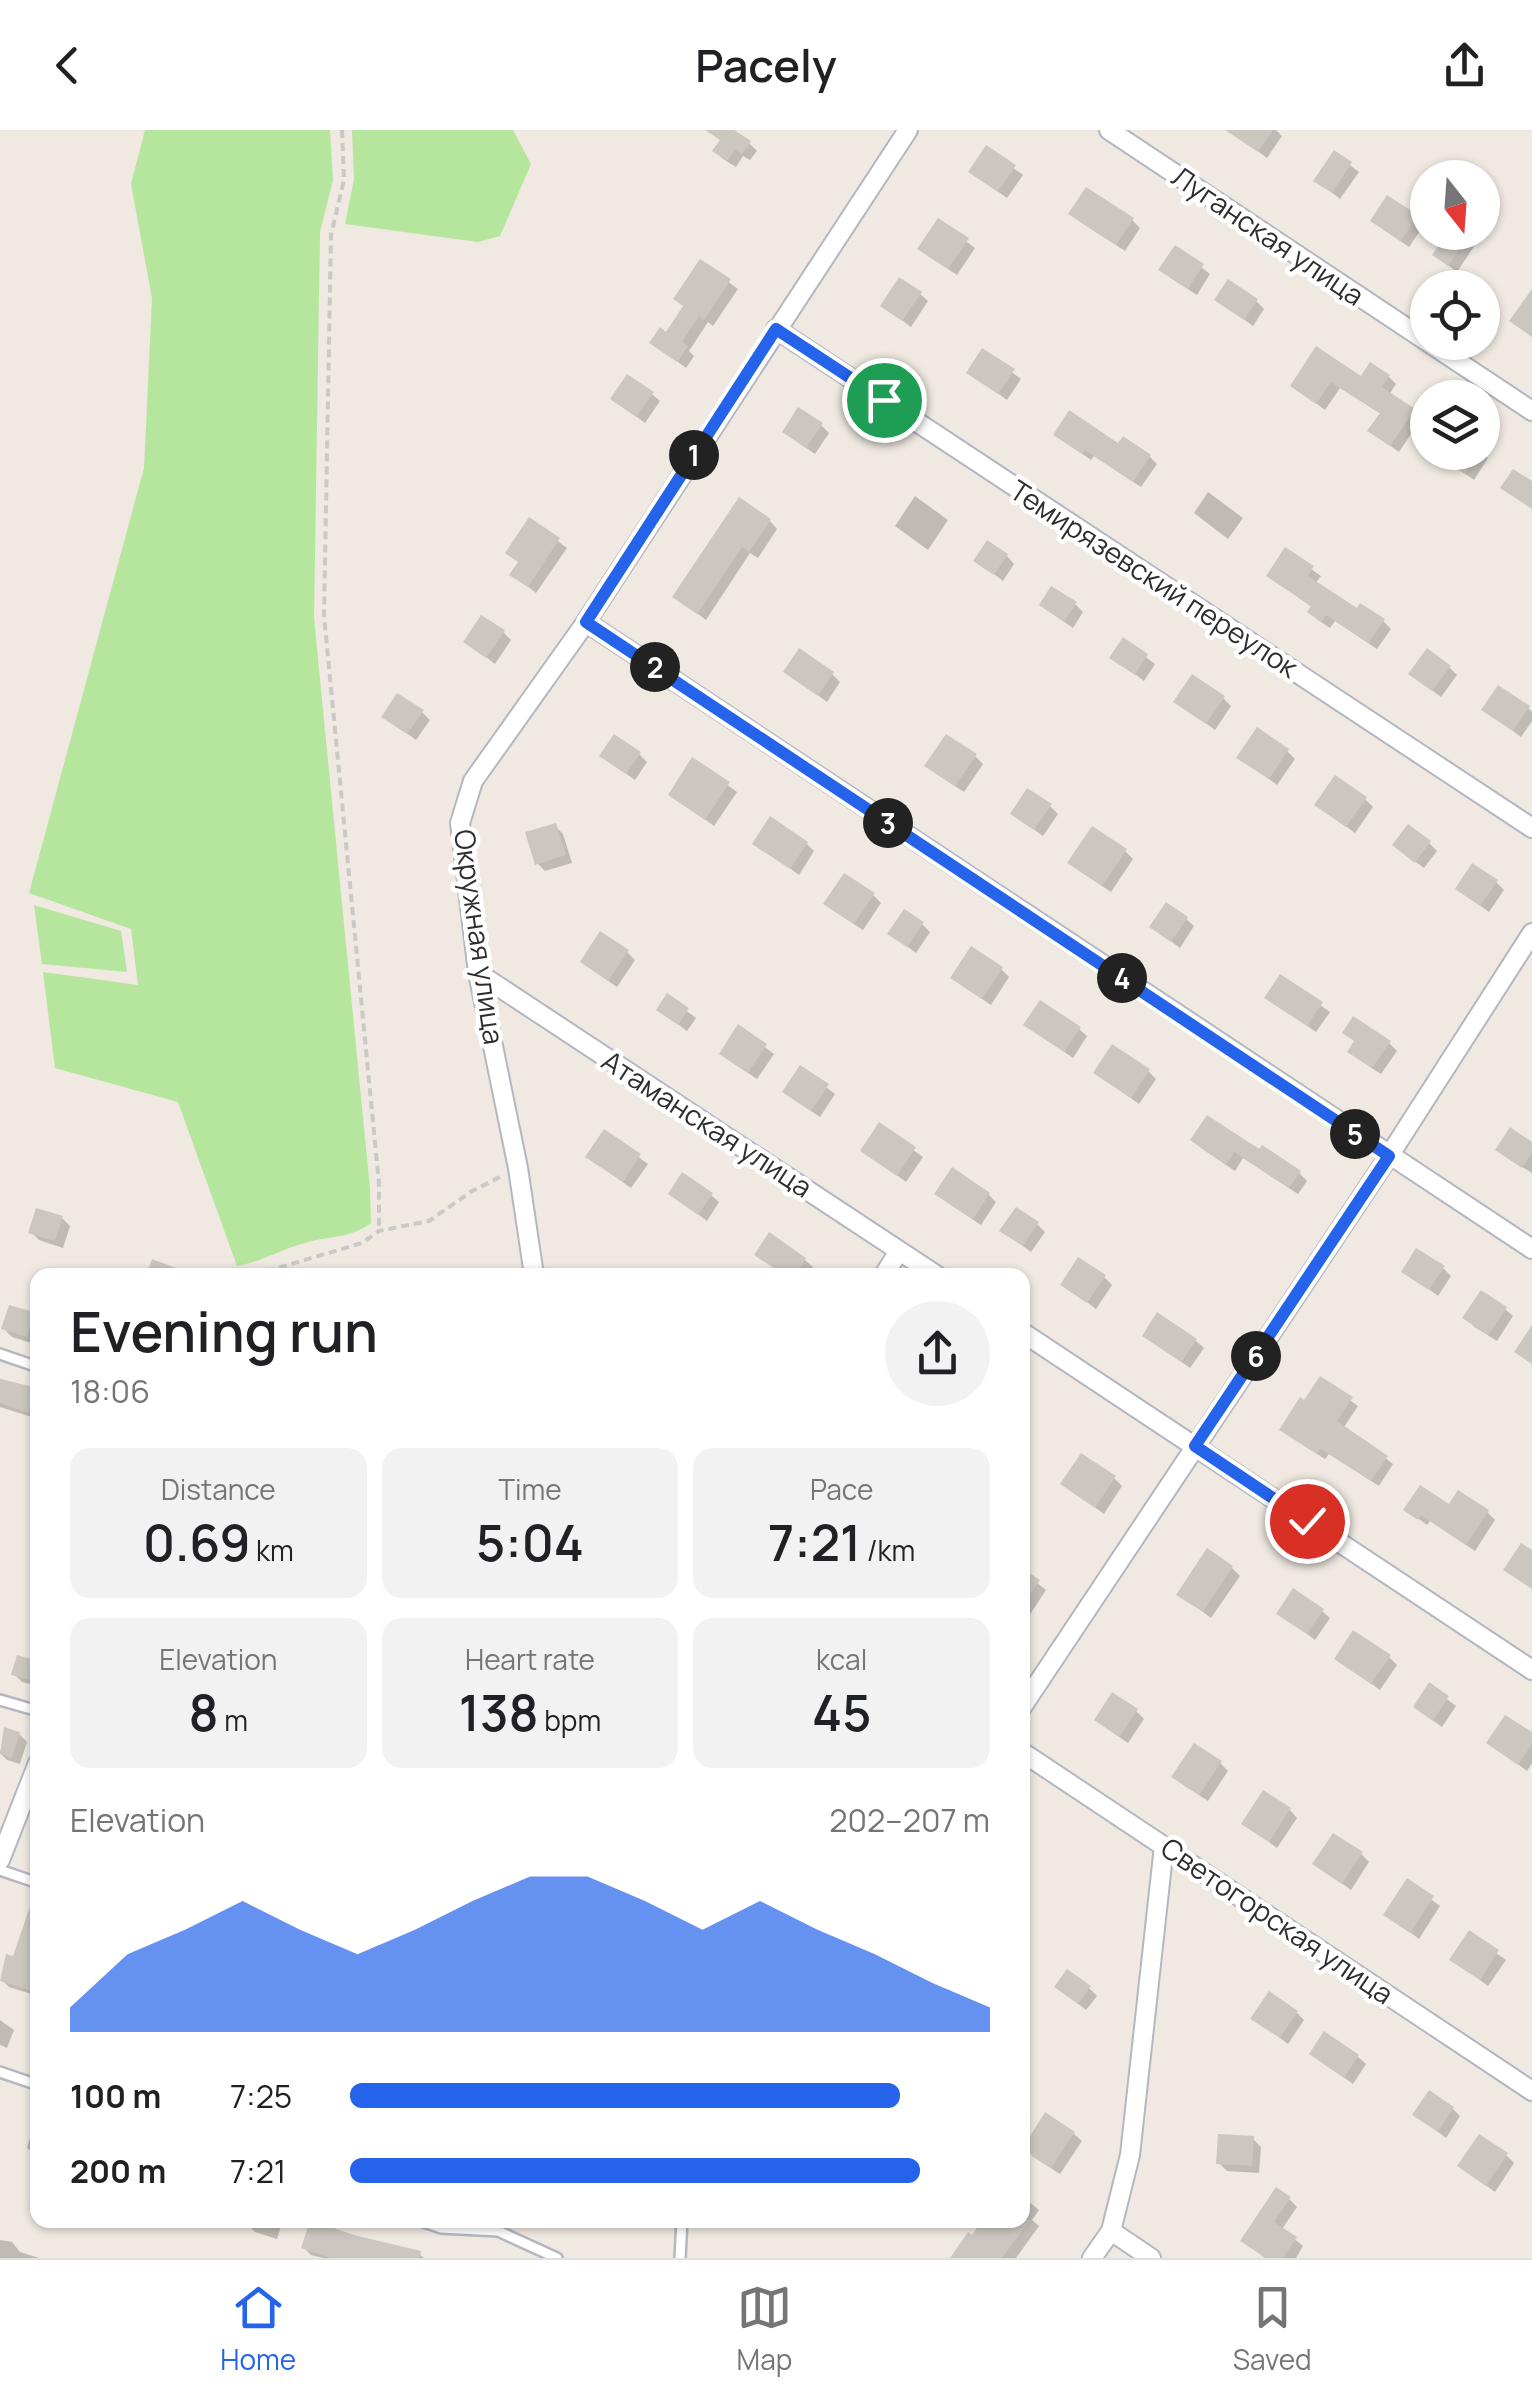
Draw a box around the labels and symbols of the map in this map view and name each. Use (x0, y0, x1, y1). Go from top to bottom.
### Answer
street label: Луганская улица (1165, 157, 1372, 314)
north arrow (1410, 160, 1500, 250)
pin (842, 358, 927, 443)
pin: 1 (669, 430, 719, 480)
street label: Темирязевский переулок (1003, 471, 1307, 686)
pin: 2 (630, 642, 680, 692)
pin: 3 (863, 798, 913, 848)
street label: Окружная улица (446, 827, 514, 1047)
pin: 4 (1097, 953, 1147, 1003)
street label: Атаманская улица (595, 1041, 820, 1205)
pin: 5 (1330, 1109, 1380, 1159)
pin: 6 (1231, 1331, 1281, 1381)
pin (1265, 1479, 1350, 1564)
street label: Светогорская улица (1154, 1828, 1401, 2012)

